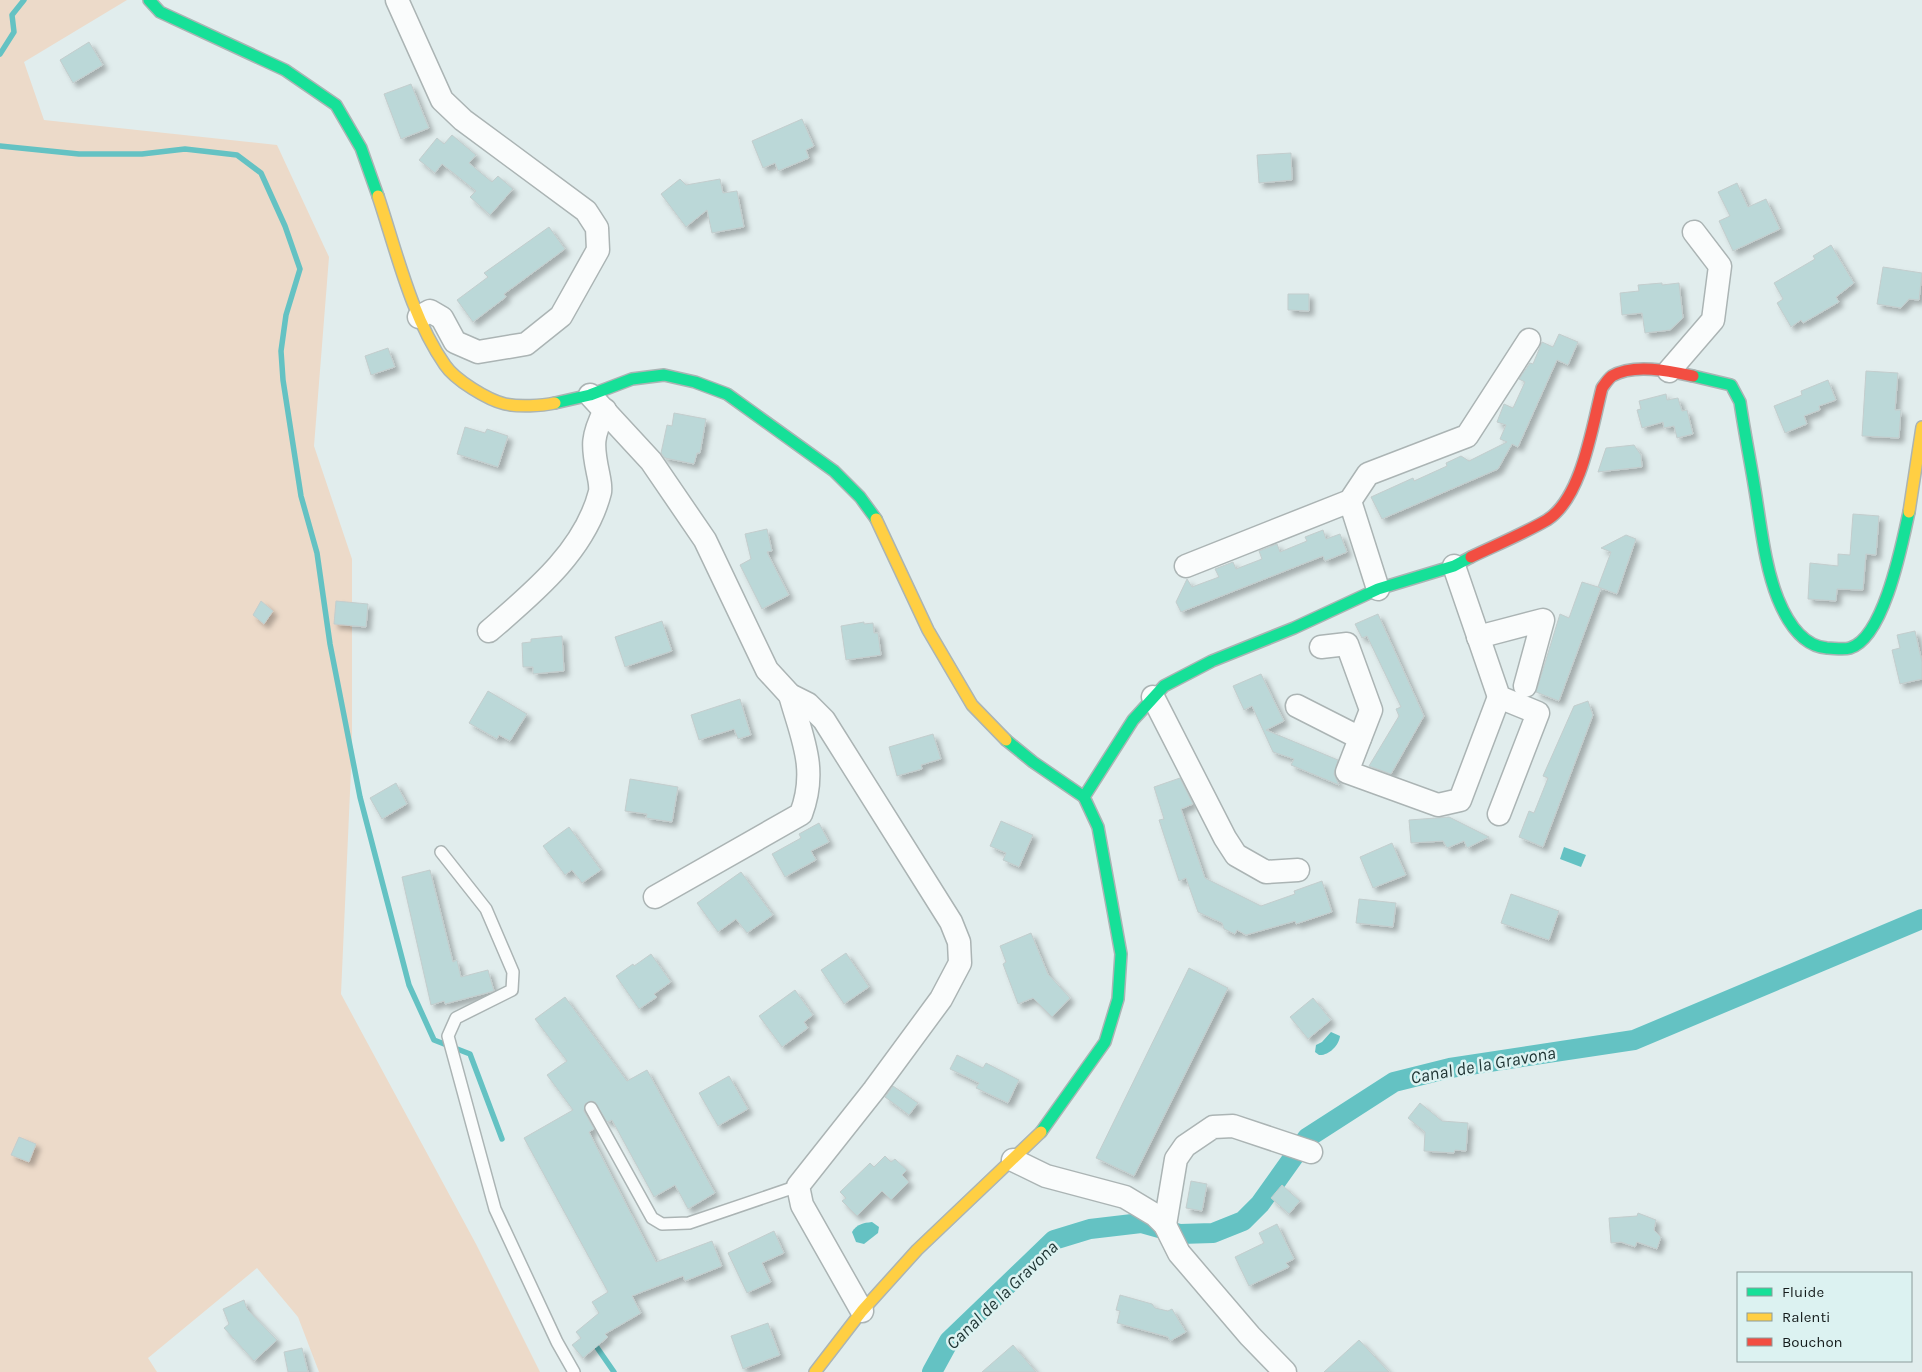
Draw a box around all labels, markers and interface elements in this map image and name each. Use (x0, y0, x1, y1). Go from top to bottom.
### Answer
water label: Canal de la Gravona (1409, 1041, 1557, 1089)
water label: Canal de la Gravona (941, 1236, 1063, 1354)
legend (1737, 1272, 1912, 1362)
text: Fluide (1782, 1283, 1824, 1301)
text: Ralenti (1782, 1308, 1831, 1326)
text: Bouchon (1782, 1333, 1843, 1351)

